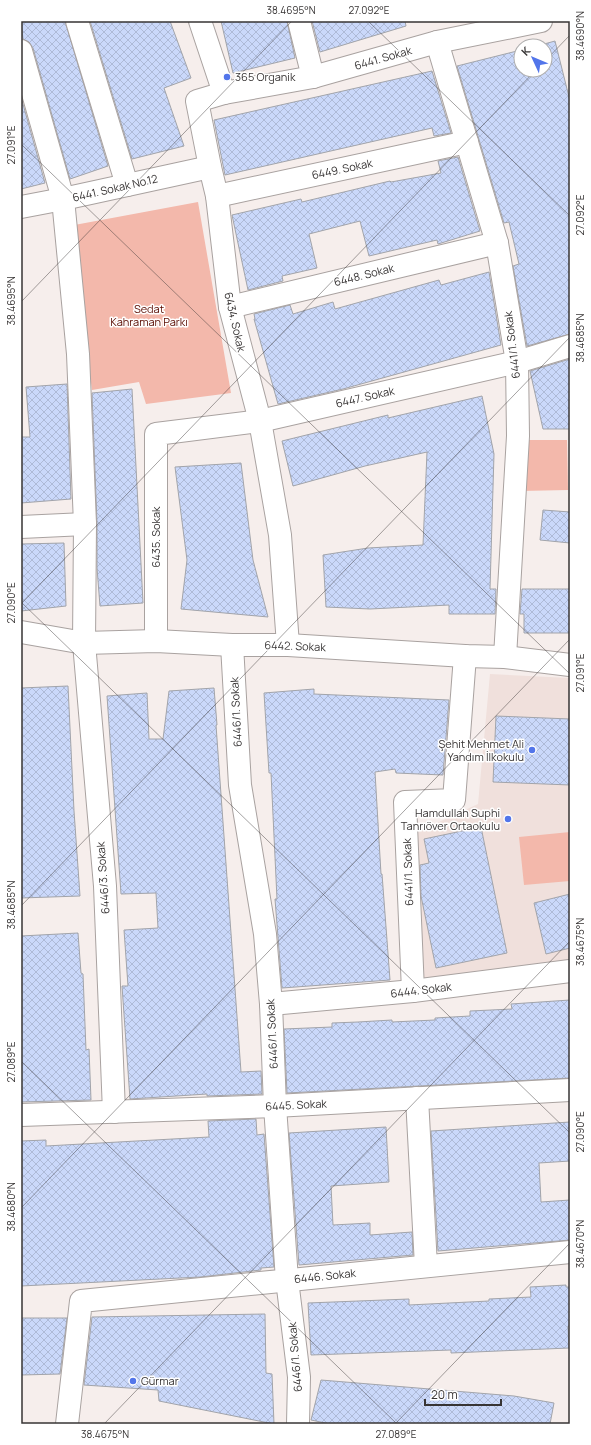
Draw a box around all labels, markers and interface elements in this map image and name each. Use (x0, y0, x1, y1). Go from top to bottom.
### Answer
text: 38.4695°N (266, 3, 316, 17)
text: 27.092°E (349, 3, 390, 17)
text: 38.4690°N (573, 11, 587, 61)
north arrow (513, 38, 553, 78)
street label: 6441. Sokak (352, 42, 414, 73)
text: K (518, 42, 534, 58)
place label: 365 Organik (235, 69, 296, 84)
marker: 365 Organik (222, 72, 232, 82)
text: 27.091°E (4, 125, 18, 165)
street label: 6449. Sokak (310, 155, 374, 182)
street label: 6441. Sokak No.12 (71, 170, 159, 205)
text: 27.092°E (573, 194, 587, 235)
street label: 6448. Sokak (332, 260, 396, 289)
text: 38.4695°N (4, 276, 18, 326)
street label: 6434. Sokak (221, 290, 250, 354)
park label: Sedat Kahraman Parkı (110, 301, 188, 329)
street label: 6441/1. Sokak (500, 310, 523, 380)
text: 38.4685°N (573, 313, 587, 362)
street label: 6447. Sokak (334, 382, 396, 411)
street label: 6435. Sokak (148, 506, 163, 568)
text: 27.090°E (4, 582, 18, 624)
street label: 6442. Sokak (264, 637, 327, 654)
text: 27.091°E (573, 653, 587, 693)
street label: 6446/1. Sokak (226, 676, 245, 747)
place label: Şehit Mehmet Ali Yandım İlkokulu (438, 736, 524, 764)
marker: Şehit Mehmet Ali Yandım İlkokulu (527, 745, 537, 755)
place label: Hamdullah Suphi Tanrıöver Ortaokulu (401, 805, 500, 833)
marker: Hamdullah Suphi Tanrıöver Ortaokulu (503, 814, 513, 824)
street label: 6441/1. Sokak (399, 837, 416, 906)
street label: 6446/3. Sokak (92, 841, 113, 915)
text: 38.4685°N (4, 880, 18, 929)
text: 38.4675°N (573, 918, 587, 966)
street label: 6444. Sokak (389, 978, 453, 1001)
street label: 6446/1. Sokak (262, 998, 281, 1069)
text: 27.089°E (4, 1041, 18, 1082)
street label: 6445. Sokak (265, 1095, 328, 1114)
text: 27.090°E (573, 1111, 587, 1153)
text: 38.4680°N (4, 1182, 18, 1232)
text: 38.4670°N (573, 1220, 587, 1268)
street label: 6446. Sokak (293, 1265, 357, 1286)
street label: 6446/1. Sokak (284, 1321, 305, 1393)
place label: Gürmar (141, 1373, 179, 1388)
marker: Gürmar (128, 1376, 138, 1386)
scale bar (425, 1381, 501, 1407)
text: 20 m (431, 1386, 458, 1403)
text: 38.4675°N (81, 1427, 129, 1441)
text: 27.089°E (376, 1427, 417, 1441)

